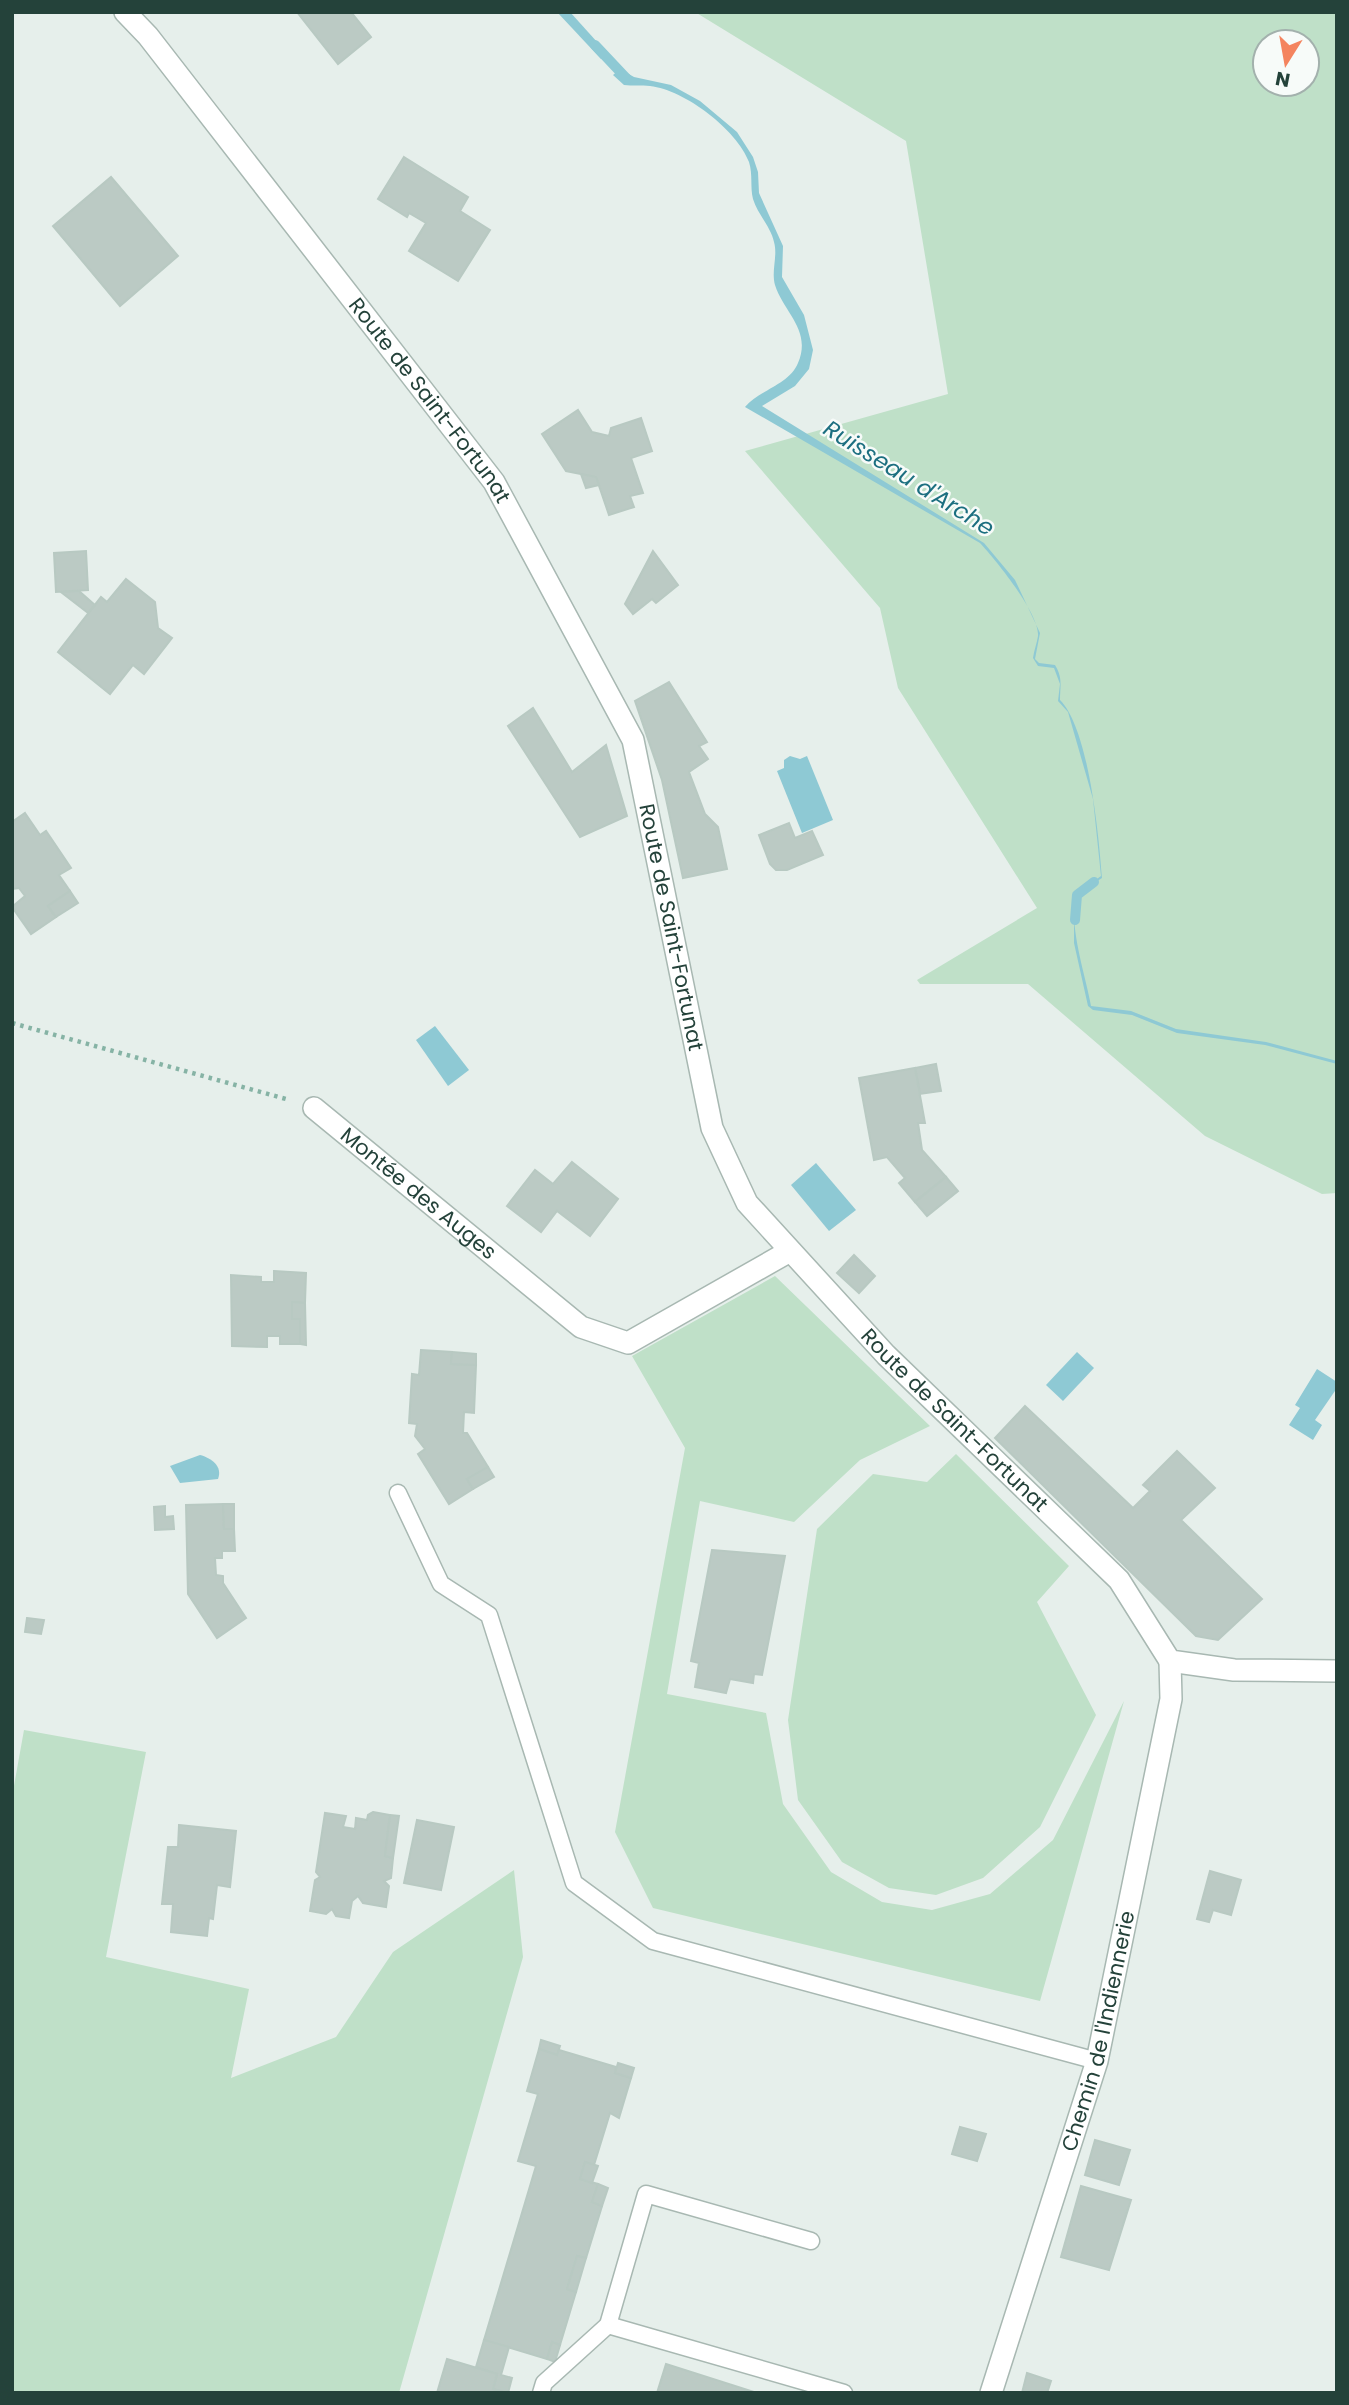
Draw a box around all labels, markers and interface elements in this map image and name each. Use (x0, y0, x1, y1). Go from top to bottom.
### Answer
north arrow (1251, 28, 1321, 98)
text: N (1273, 65, 1292, 94)
street label: Route de Saint-Fortunat (342, 291, 518, 508)
water label: Ruisseau d'Arche (817, 413, 1001, 543)
street label: Route de Saint-Fortunat (632, 801, 711, 1053)
street label: Montée des Auges (335, 1121, 503, 1266)
street label: Route de Saint-Fortunat (855, 1322, 1055, 1518)
street label: Chemin de l'Indiennerie (1054, 1908, 1141, 2155)

